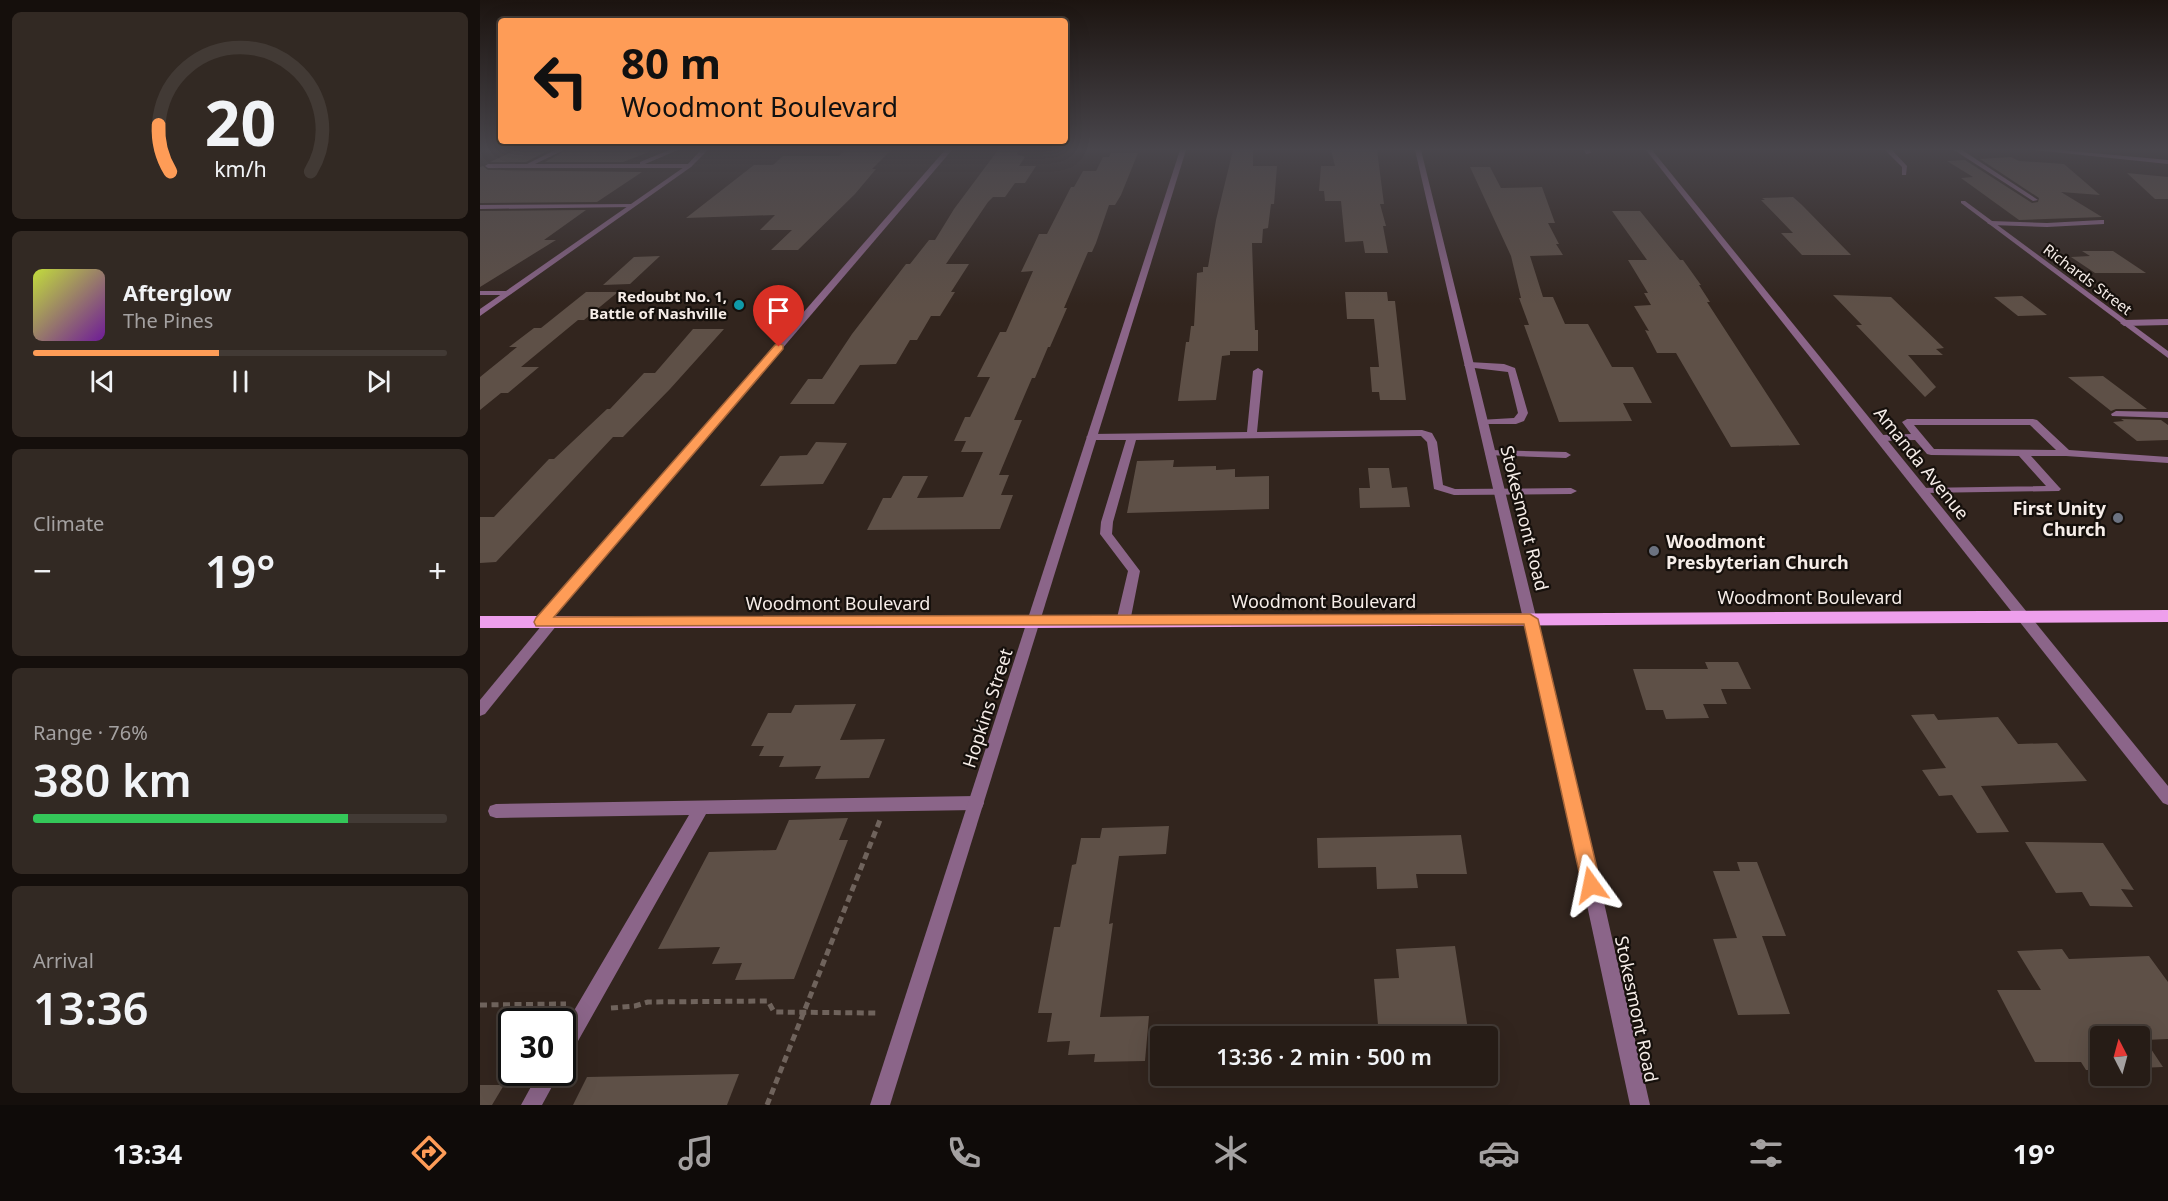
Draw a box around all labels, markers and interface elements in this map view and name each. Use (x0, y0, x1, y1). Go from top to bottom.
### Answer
text: 80 m (621, 34, 721, 91)
icon: left (522, 42, 600, 120)
text: 20 (204, 79, 276, 164)
text: Woodmont Boulevard (621, 88, 898, 125)
text: km/h (214, 155, 266, 184)
street label: Richards Street (2040, 239, 2137, 319)
text: Afterglow (123, 277, 232, 307)
pin (753, 285, 804, 347)
place label: Redoubt No. 1, Battle of Nashville (589, 286, 727, 323)
icon: arrive (762, 294, 795, 327)
marker: Redoubt No. 1, Battle of Nashville (732, 298, 746, 312)
text: The Pines (123, 307, 213, 334)
icon: previous (86, 365, 119, 398)
icon: pause (224, 365, 257, 398)
icon: next (362, 365, 395, 398)
street label: Amanda Avenue (1869, 402, 1975, 524)
street label: Stokesmont Road (1495, 443, 1555, 593)
place label: First Unity Church (2012, 496, 2107, 541)
text: Climate (33, 510, 104, 537)
marker: First Unity Church (2111, 511, 2125, 525)
place label: Woodmont Presbyterian Church (1666, 529, 1849, 574)
text: 19° (205, 540, 275, 601)
marker: Woodmont Presbyterian Church (1647, 544, 1661, 558)
text: − (33, 548, 52, 593)
text: + (428, 548, 447, 593)
street label: Woodmont Boulevard (1718, 585, 1902, 609)
street label: Woodmont Boulevard (1232, 589, 1416, 613)
street label: Woodmont Boulevard (746, 591, 930, 615)
street label: Hopkins Street (956, 645, 1018, 771)
text: Range · 76% (33, 719, 148, 746)
text: 380 km (33, 749, 192, 810)
position arrow (1559, 853, 1623, 917)
street label: Stokesmont Road (1610, 934, 1664, 1084)
text: Arrival (33, 947, 94, 974)
text: 13:36 (33, 977, 148, 1038)
speed limit sign: 30 (498, 1008, 576, 1086)
north arrow (2090, 1026, 2150, 1086)
map controls (2090, 1026, 2150, 1086)
text: 13:36 · 2 min · 500 m (1216, 1041, 1432, 1071)
icon: directions (408, 1132, 450, 1174)
icon: music (675, 1132, 717, 1174)
icon: phone (943, 1132, 985, 1174)
icon: climate (1210, 1132, 1252, 1174)
icon: car (1478, 1132, 1520, 1174)
icon: filters (1745, 1132, 1787, 1174)
text: 13:34 (113, 1135, 182, 1172)
text: 19° (2013, 1135, 2055, 1172)

